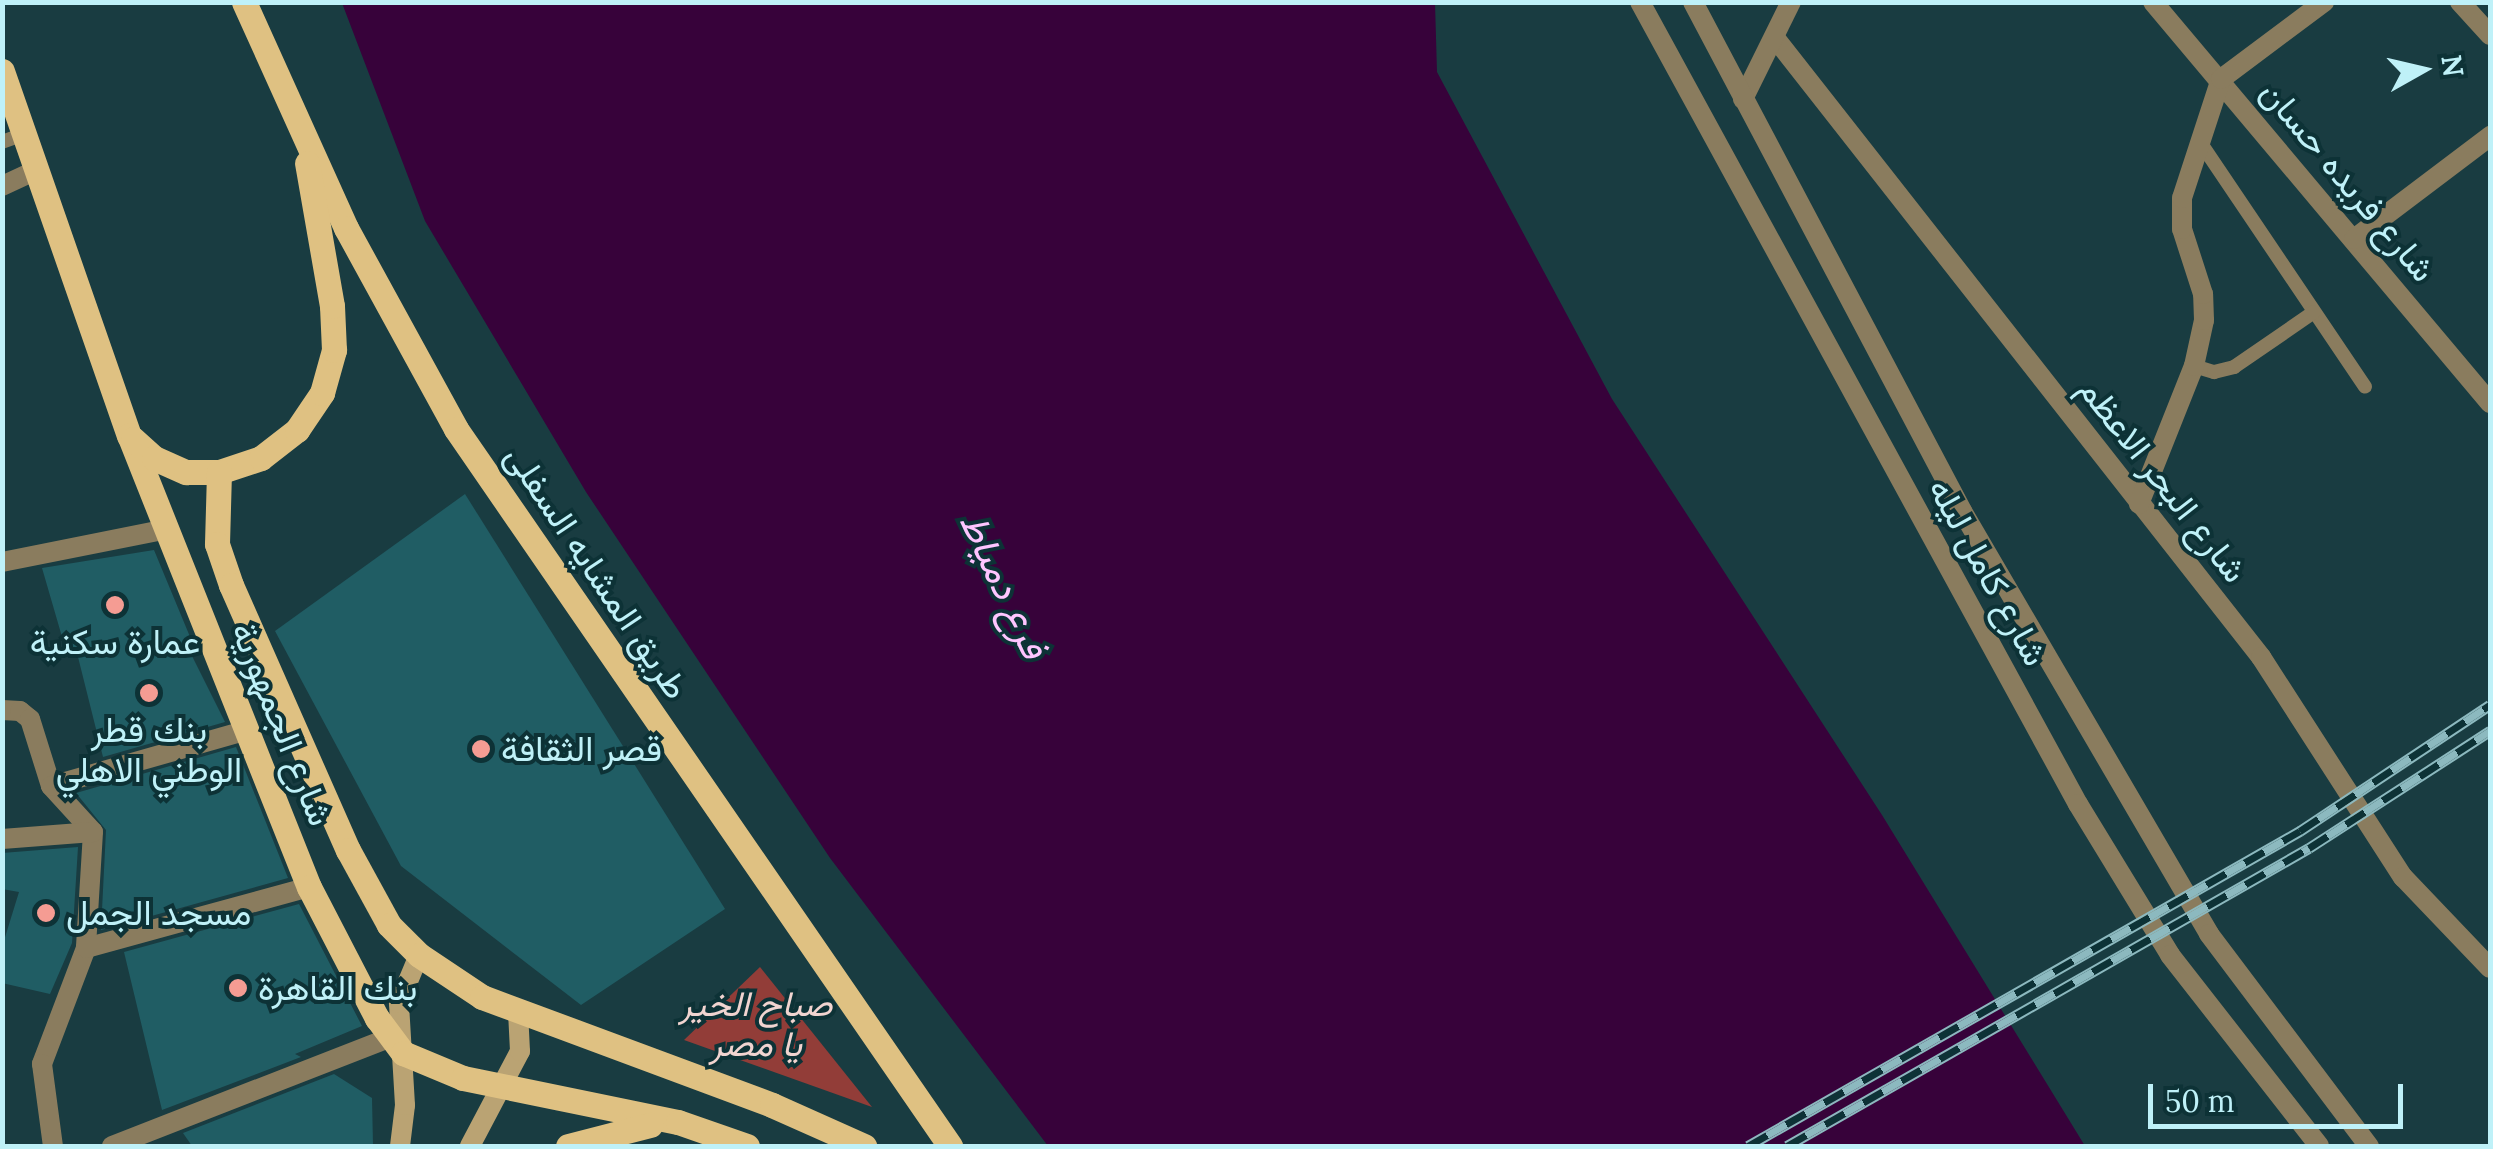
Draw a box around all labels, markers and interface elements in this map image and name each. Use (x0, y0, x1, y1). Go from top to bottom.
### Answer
north arrow (2373, 20, 2473, 120)
text: N (2433, 53, 2472, 79)
street label: شارع فريده حسان (2252, 72, 2444, 290)
street label: شارع البحر الاعظم (2070, 369, 2256, 591)
street label: طريق المشايه السفلى (496, 437, 698, 707)
street label: شارع كامل ليله (1919, 471, 2057, 673)
water label: فرع دمياط (950, 505, 1058, 665)
marker: عمارة سكنية (104, 594, 126, 616)
street label: شارع الجمهورية (222, 616, 342, 832)
place label: عمارة سكنية (30, 621, 200, 663)
marker: بنك قطر الوطني الاهلي (138, 682, 160, 704)
place label: بنك قطر الوطني الاهلي (56, 709, 242, 791)
place label: قصر الثقافة (501, 728, 662, 770)
marker: قصر الثقافة (470, 738, 492, 760)
place label: مسجد الجمل (66, 892, 251, 934)
marker: مسجد الجمل (35, 902, 57, 924)
place label: بنك القاهرة (258, 967, 417, 1009)
marker: بنك القاهرة (227, 977, 249, 999)
park label: صباح الخير يا مصر (680, 983, 832, 1065)
scale bar (2153, 1064, 2408, 1126)
text: 50 m (2165, 1082, 2235, 1120)

